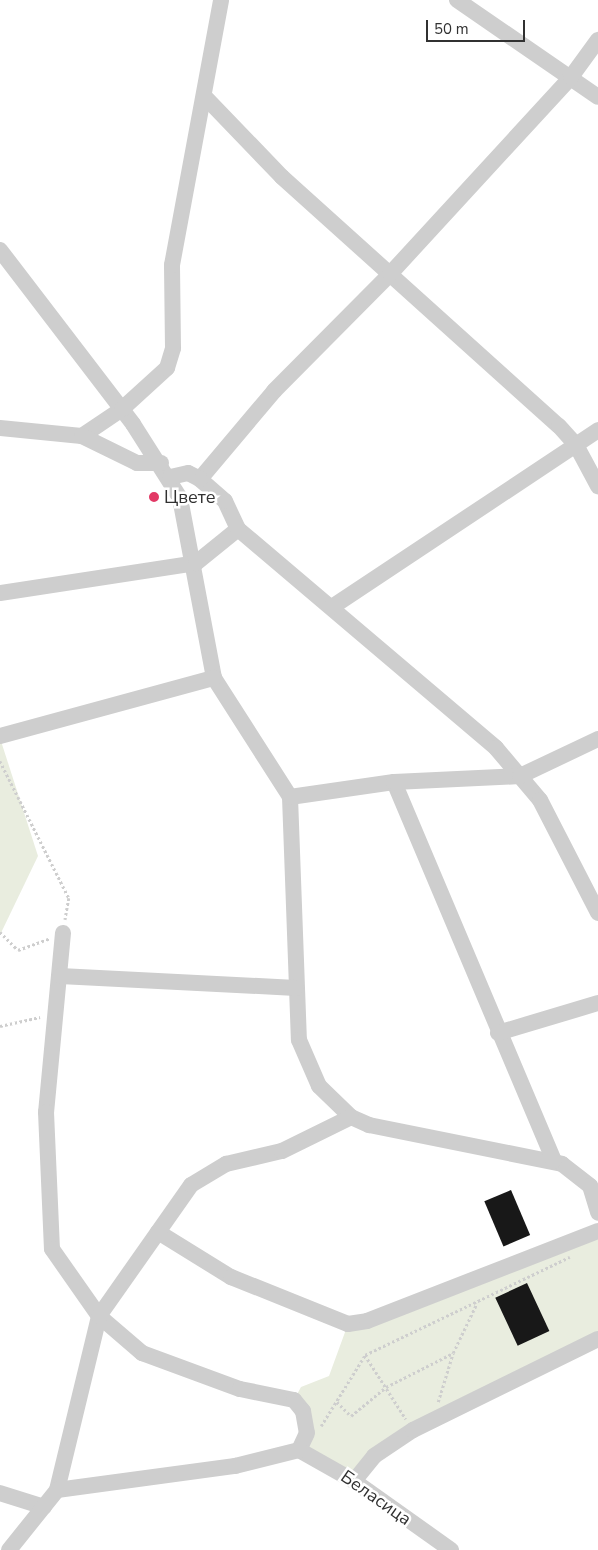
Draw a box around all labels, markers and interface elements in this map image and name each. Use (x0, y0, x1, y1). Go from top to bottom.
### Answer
scale bar (428, 10, 527, 42)
text: 50 m (434, 19, 469, 39)
place label: Цвете (164, 486, 216, 508)
marker: Цвете (148, 491, 160, 503)
street label: Беласица (337, 1466, 415, 1530)

